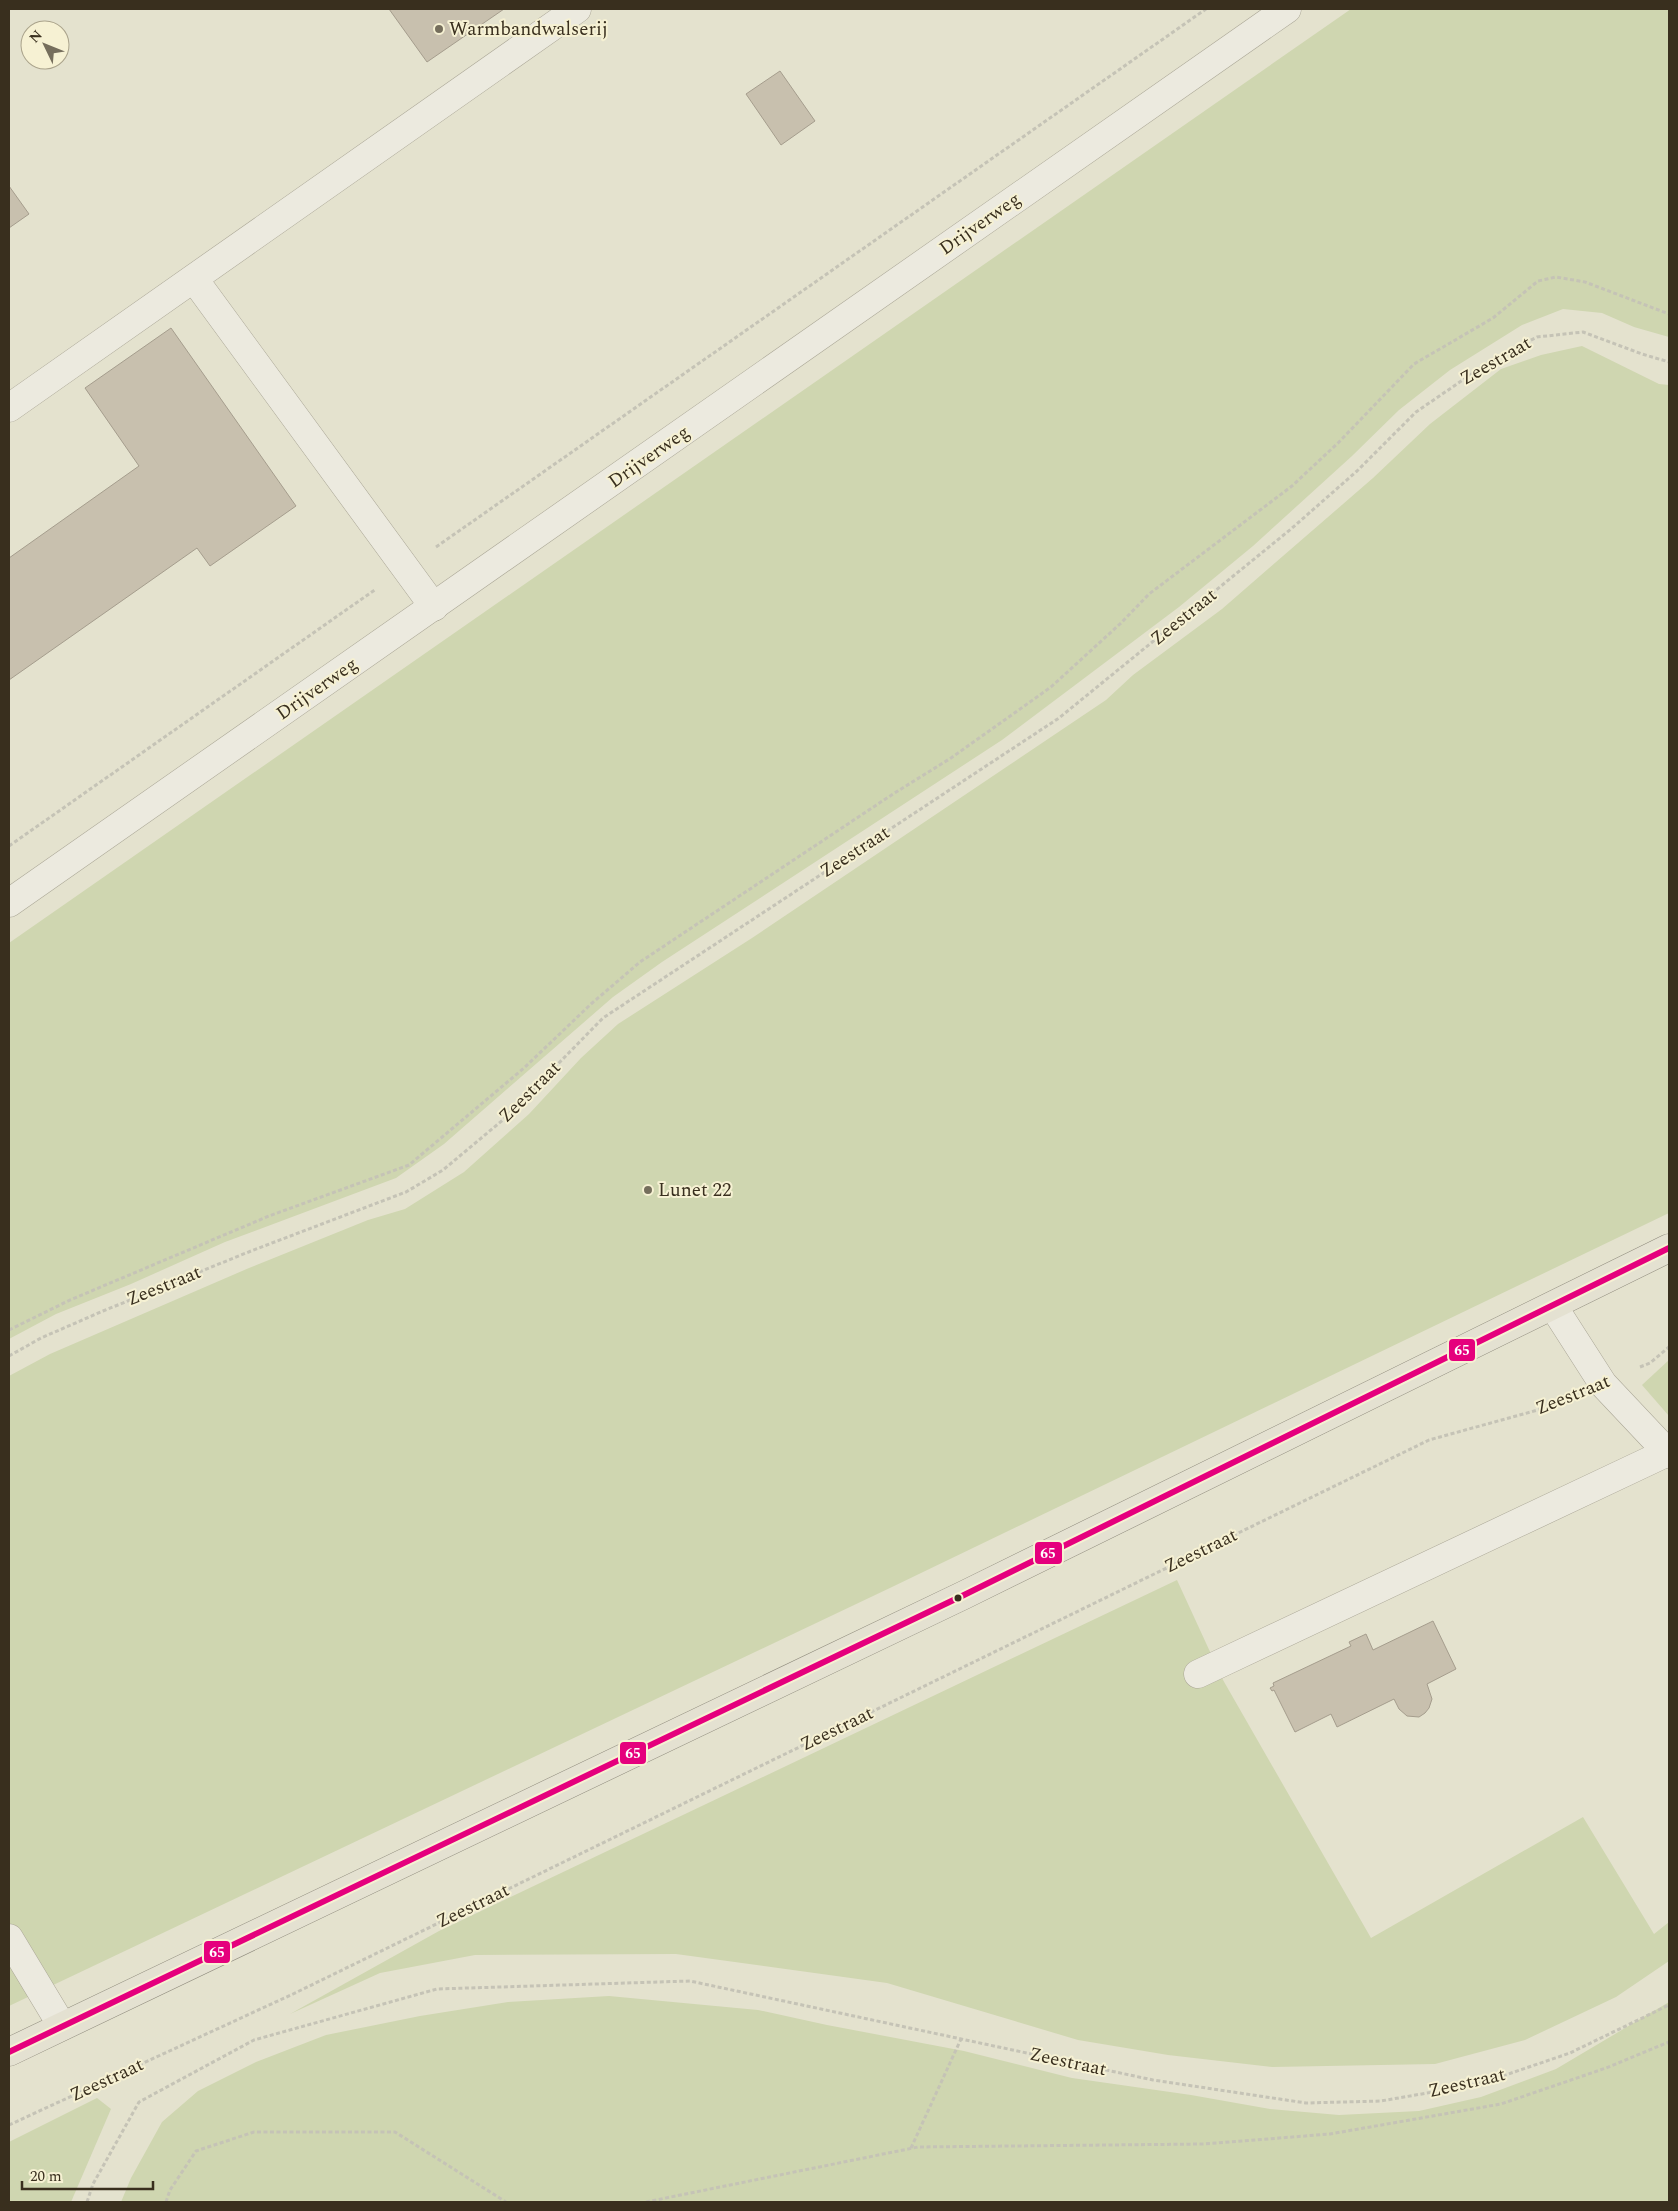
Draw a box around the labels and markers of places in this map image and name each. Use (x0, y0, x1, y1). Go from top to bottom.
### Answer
place label: Warmbandwalserij (449, 15, 608, 44)
marker: Warmbandwalserij (433, 23, 445, 35)
place label: Lunet 22 (658, 1176, 731, 1205)
marker: Lunet 22 (642, 1184, 654, 1196)
unlabelled marker (953, 1593, 963, 1603)

